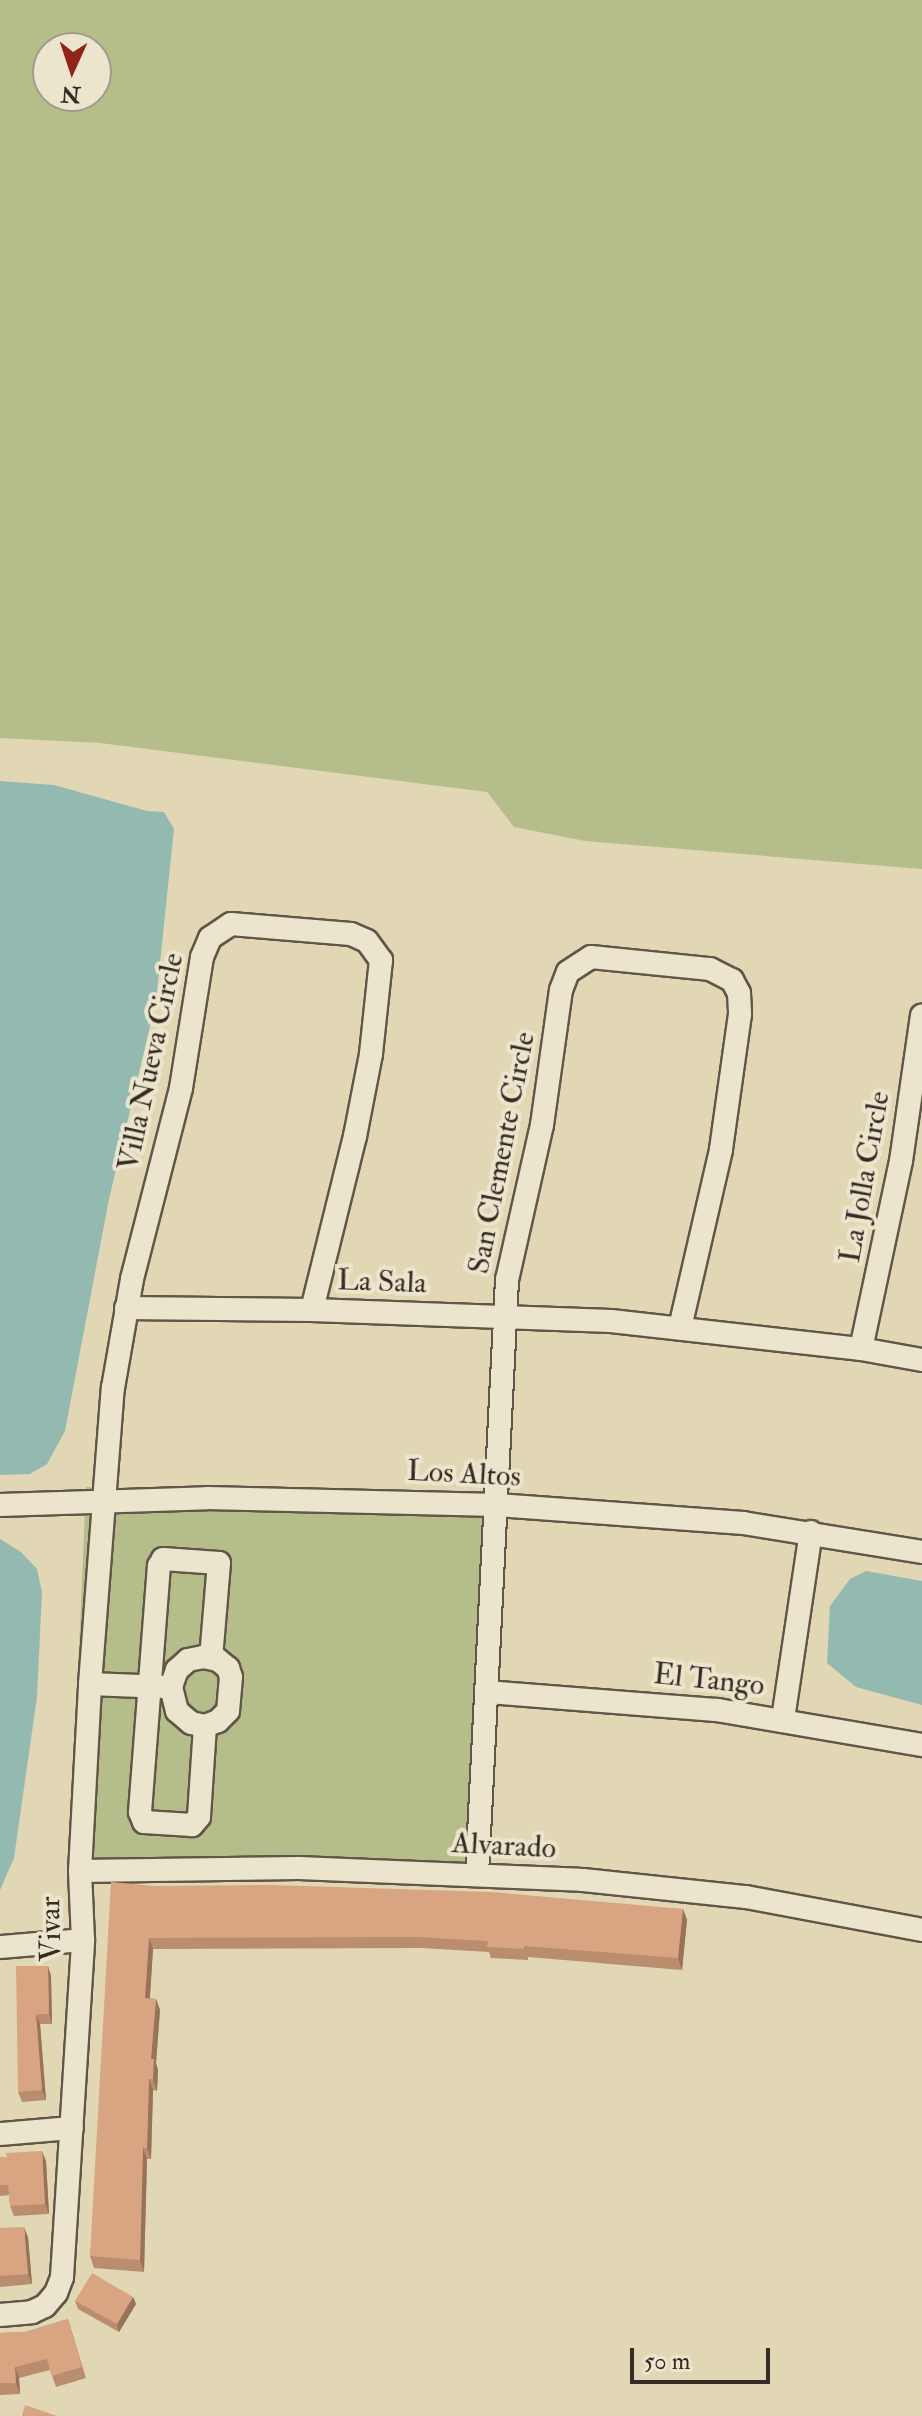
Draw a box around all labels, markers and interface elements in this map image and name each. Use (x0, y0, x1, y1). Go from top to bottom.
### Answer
north arrow (32, 32, 112, 112)
text: N (60, 79, 81, 108)
street label: Villa Nueva Circle (110, 950, 192, 1174)
street label: San Clemente Circle (461, 1029, 543, 1277)
street label: La Jolla Circle (832, 1089, 898, 1265)
street label: La Sala (337, 1262, 427, 1302)
street label: Los Altos (406, 1453, 522, 1495)
street label: El Tango (652, 1656, 766, 1704)
street label: Alvarado (451, 1825, 557, 1867)
street label: Vivar (32, 1896, 70, 1962)
scale bar (634, 2332, 774, 2382)
text: 50 m (644, 2346, 690, 2377)

